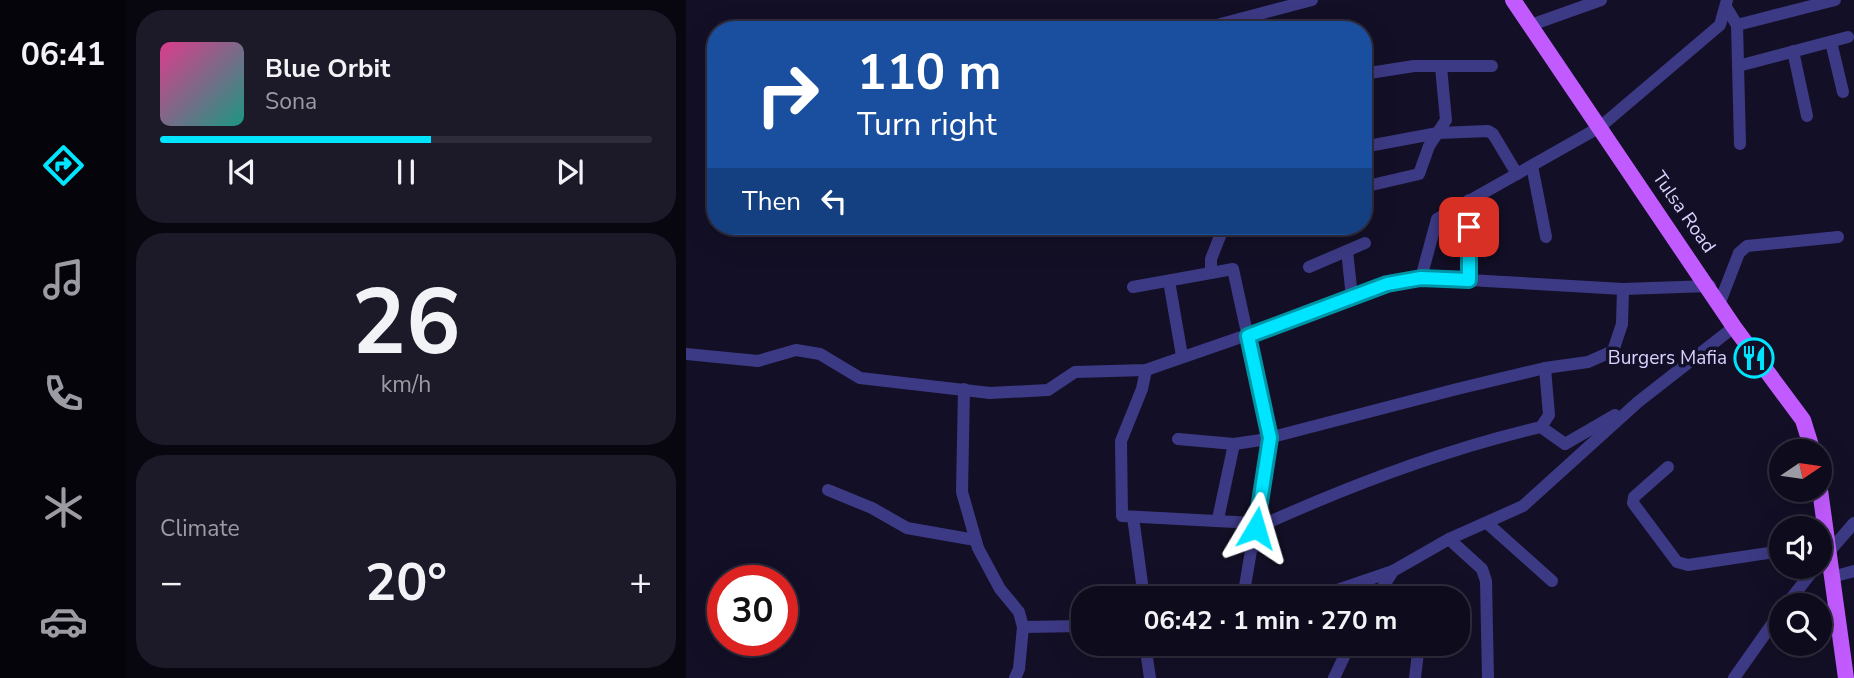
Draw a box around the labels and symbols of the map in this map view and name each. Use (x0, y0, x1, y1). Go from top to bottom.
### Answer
street label: Tulsa Road (1646, 166, 1722, 258)
pin (1439, 197, 1499, 257)
restaurant icon: Burgers Mafia (1733, 337, 1775, 379)
place label: Burgers Mafia (1608, 345, 1727, 371)
north arrow (1769, 439, 1832, 502)
position arrow (1219, 491, 1293, 565)
speed limit sign: 30 (707, 565, 798, 656)

